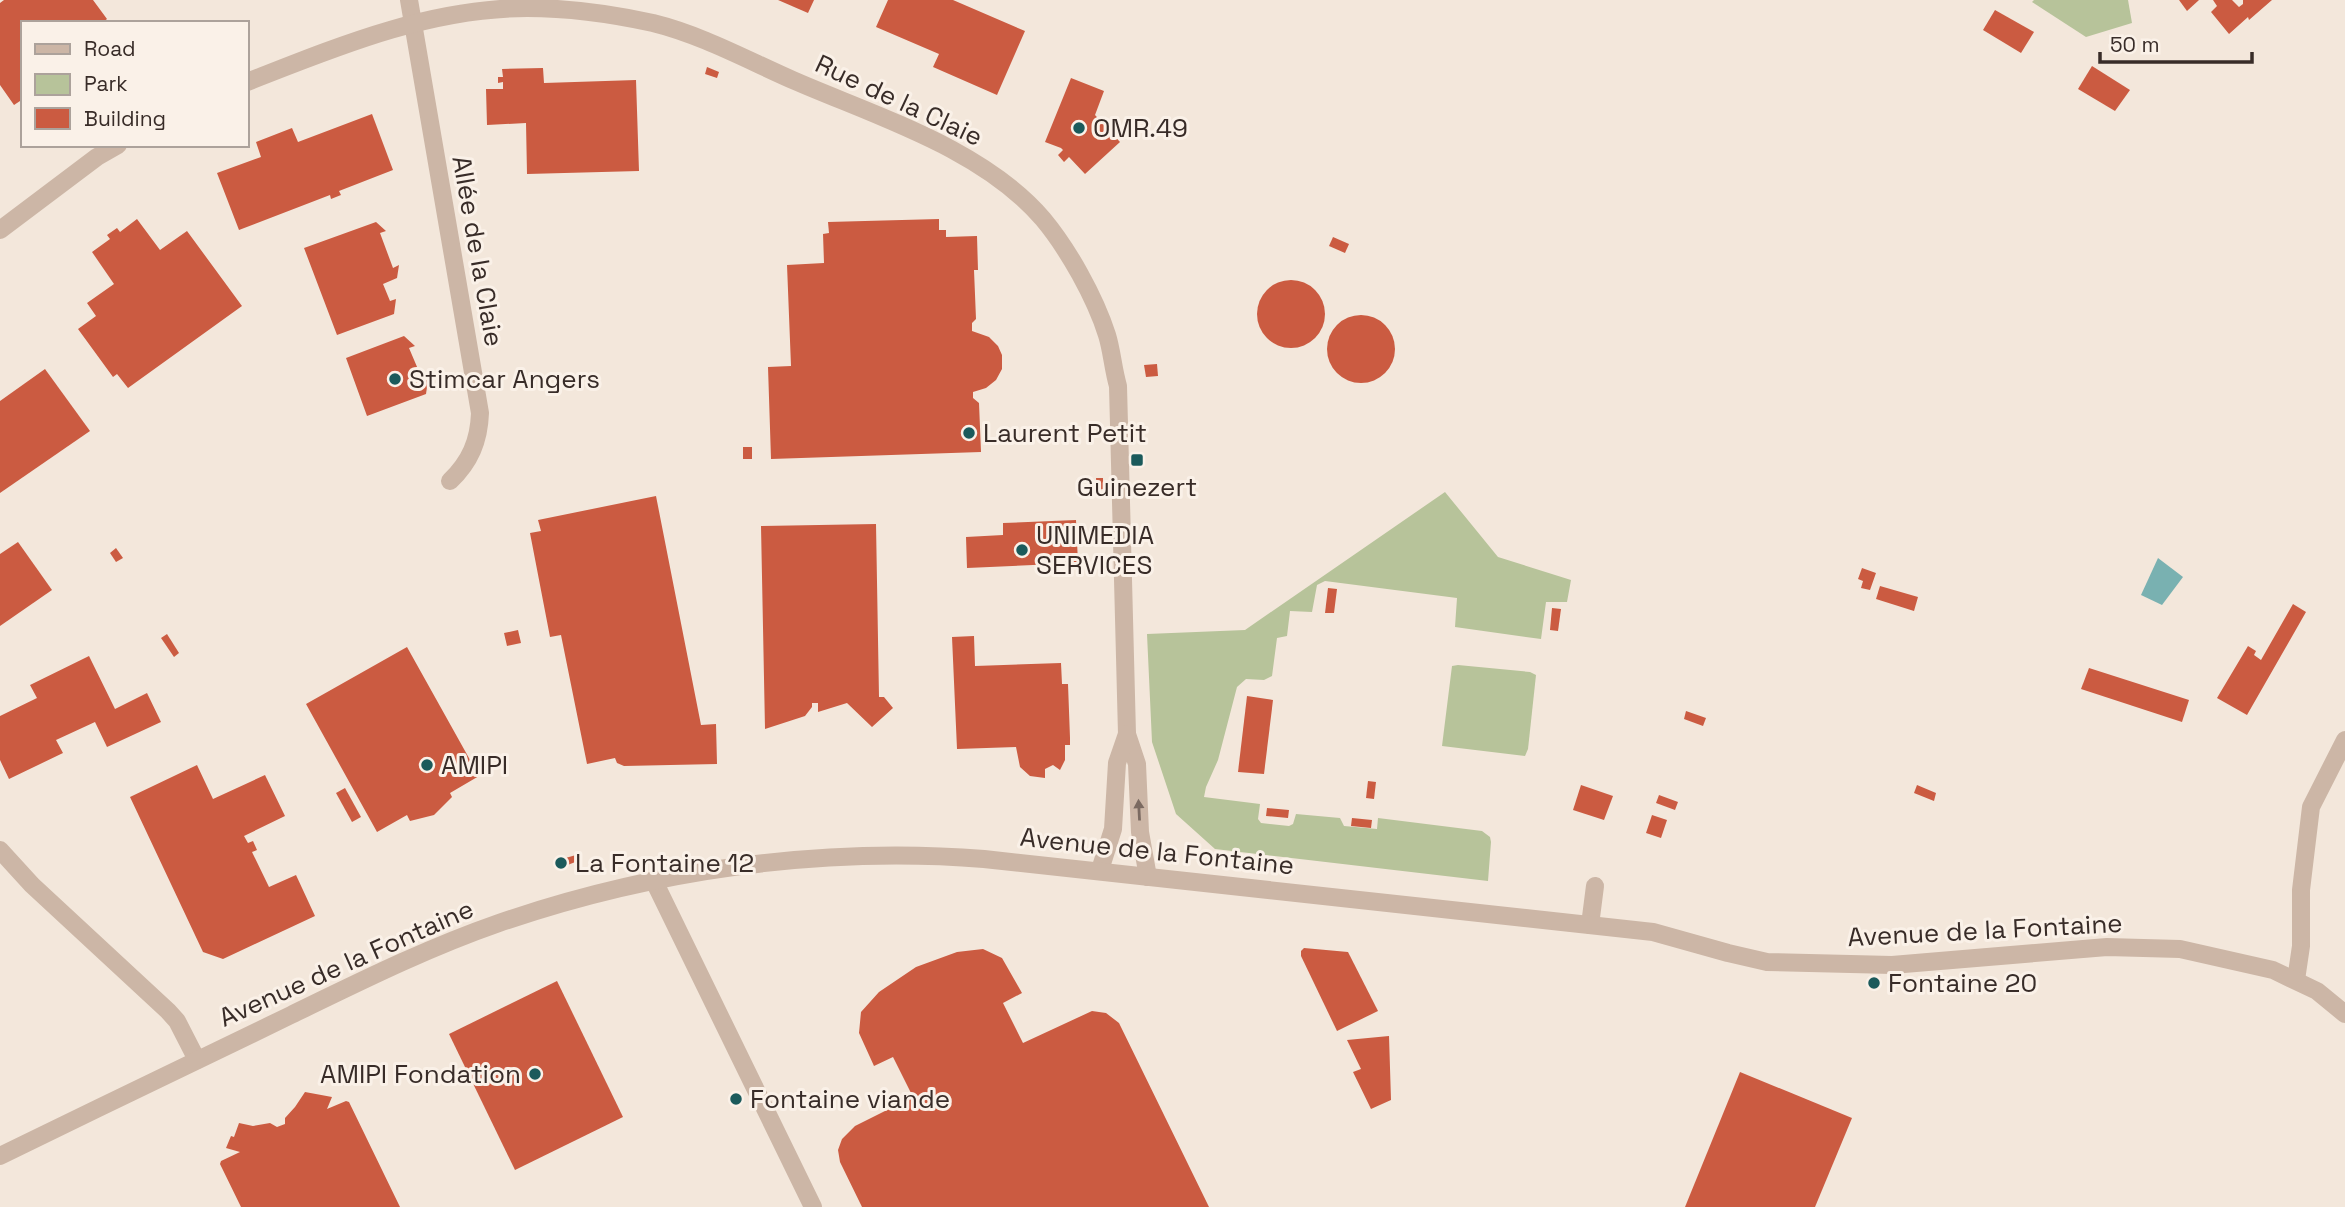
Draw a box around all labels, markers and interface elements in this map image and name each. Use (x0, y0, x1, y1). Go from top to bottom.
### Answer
legend (21, 21, 248, 147)
scale bar (2100, 21, 2252, 65)
text: 50 m (2110, 31, 2160, 58)
text: Road (84, 35, 136, 62)
street label: Rue de la Claie (810, 46, 988, 154)
text: Park (84, 70, 128, 97)
text: Building (84, 105, 166, 132)
place label: OMR.49 (1093, 111, 1188, 145)
marker: OMR.49 (1071, 120, 1087, 136)
street label: Allée de la Claie (444, 153, 512, 349)
place label: Stimcar Angers (409, 362, 600, 396)
marker: Stimcar Angers (387, 371, 403, 387)
place label: Laurent Petit (983, 416, 1147, 450)
marker: Laurent Petit (961, 425, 977, 441)
marker: Guinezert (1129, 452, 1145, 468)
place label: Guinezert (1077, 470, 1197, 504)
place label: UNIMEDIA SERVICES (1036, 518, 1154, 582)
marker: UNIMEDIA SERVICES (1014, 542, 1030, 558)
place label: AMIPI (441, 748, 508, 782)
marker: AMIPI (419, 757, 435, 773)
one-way arrow (1133, 798, 1144, 820)
street label: Avenue de la Fontaine (1018, 820, 1296, 882)
place label: La Fontaine 12 (575, 846, 754, 880)
marker: La Fontaine 12 (553, 855, 569, 871)
street label: Avenue de la Fontaine (213, 891, 479, 1035)
street label: Avenue de la Fontaine (1847, 906, 2123, 954)
place label: Fontaine 20 (1888, 966, 2037, 1000)
marker: Fontaine 20 (1866, 975, 1882, 991)
place label: AMIPI Fondation (320, 1057, 521, 1091)
marker: AMIPI Fondation (527, 1066, 543, 1082)
place label: Fontaine viande (750, 1082, 950, 1116)
marker: Fontaine viande (728, 1091, 744, 1107)

